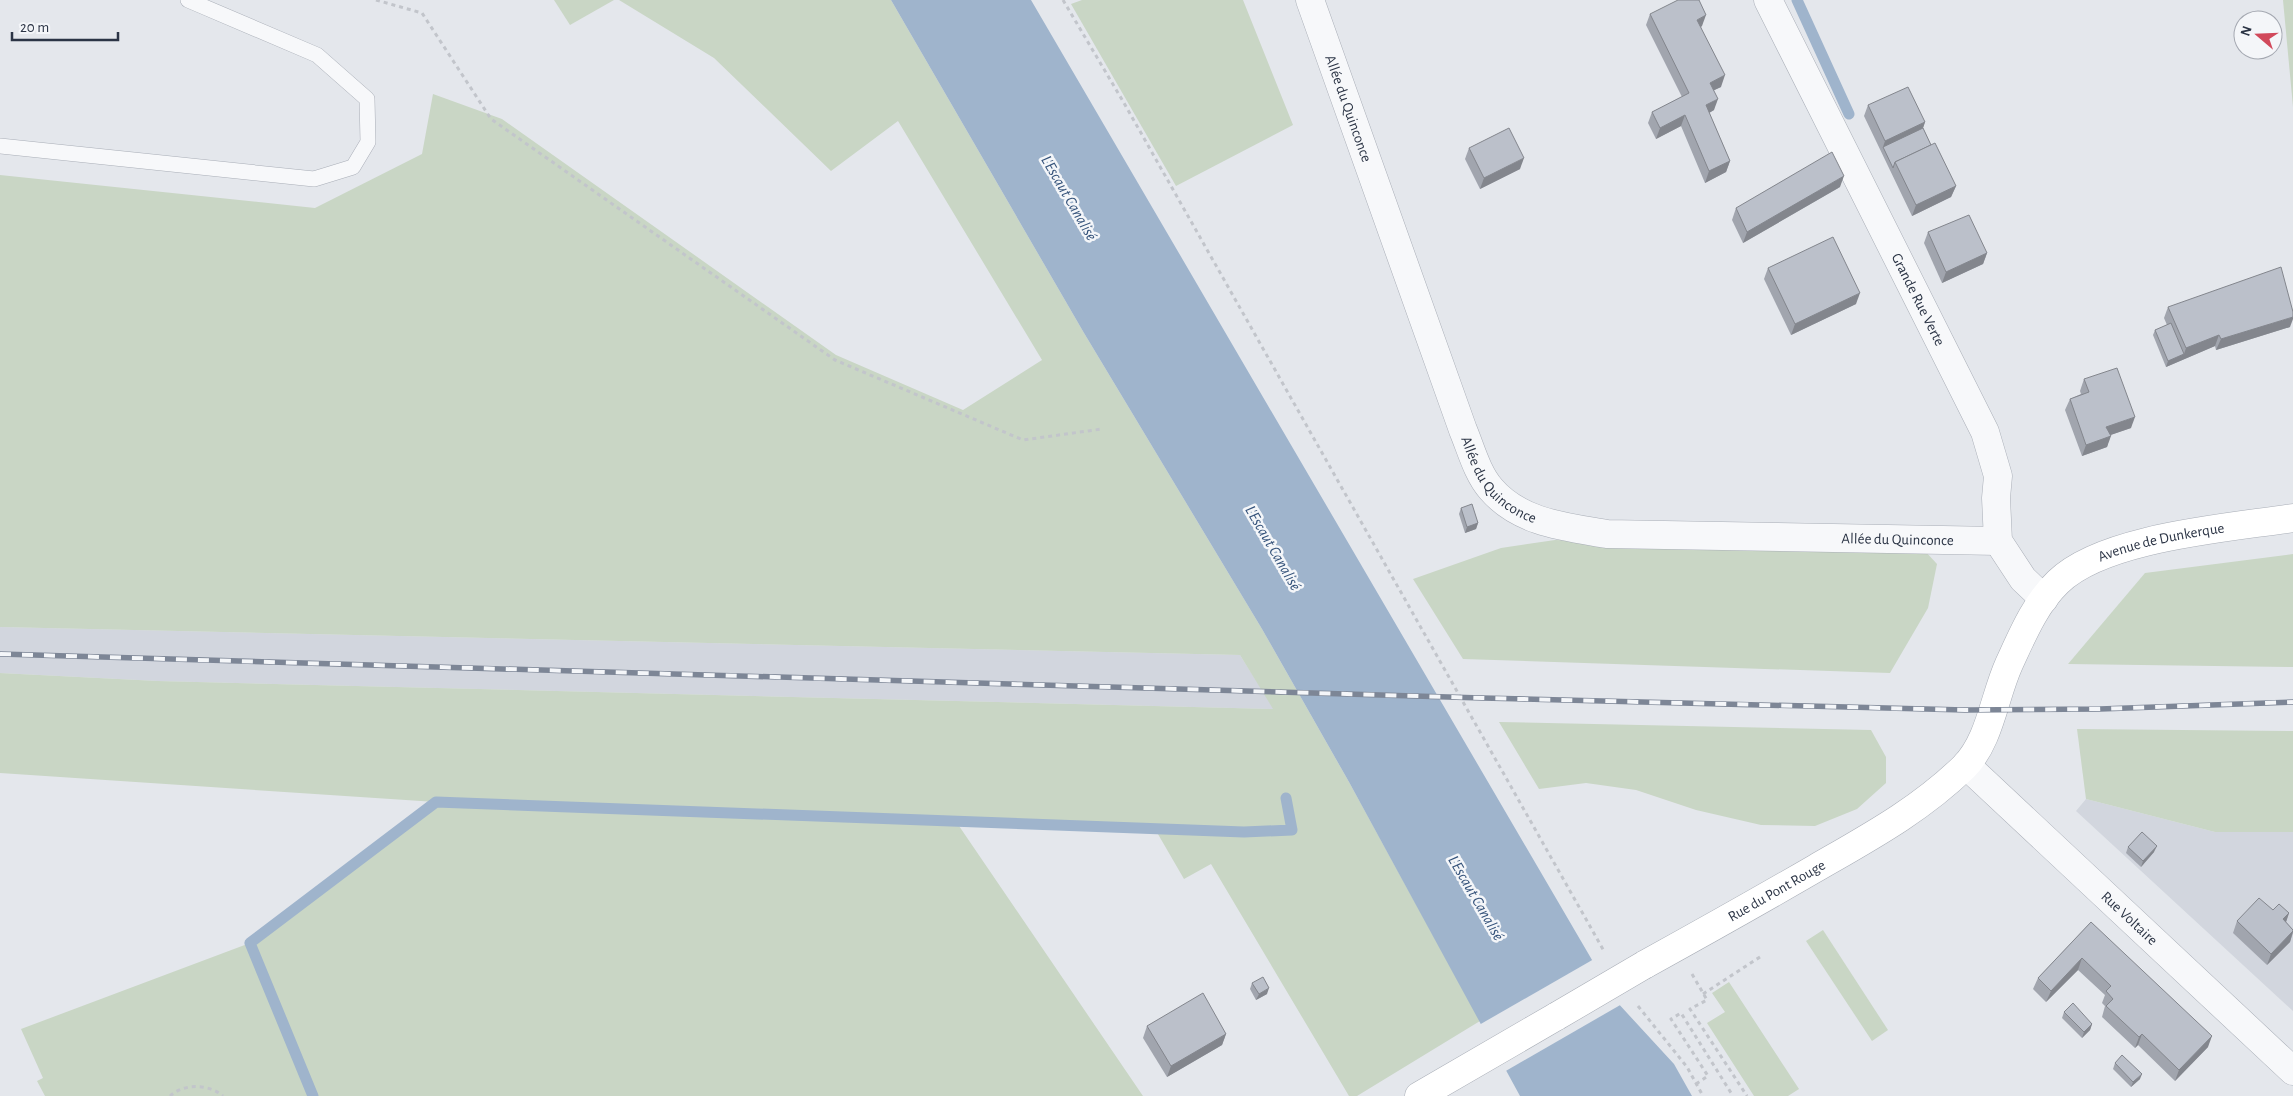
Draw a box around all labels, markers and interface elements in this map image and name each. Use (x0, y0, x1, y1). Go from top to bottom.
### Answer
scale bar (12, 10, 119, 42)
north arrow (2233, 10, 2283, 60)
text: 20 m (20, 20, 49, 35)
text: N (2238, 24, 2255, 38)
street label: Allée du Quinconce (1323, 53, 1374, 164)
water label: L'Escaut Canalisé (1038, 153, 1100, 243)
street label: Grande Rue Verte (1889, 251, 1948, 348)
street label: Allée du Quinconce (1459, 434, 1538, 526)
water label: L'Escaut Canalisé (1242, 503, 1304, 593)
street label: Avenue de Dunkerque (2096, 520, 2225, 564)
street label: Allée du Quinconce (1841, 531, 1954, 548)
water label: L'Escaut Canalisé (1445, 853, 1507, 943)
street label: Rue du Pont Rouge (1725, 857, 1828, 924)
street label: Rue Voltaire (2098, 888, 2161, 948)

